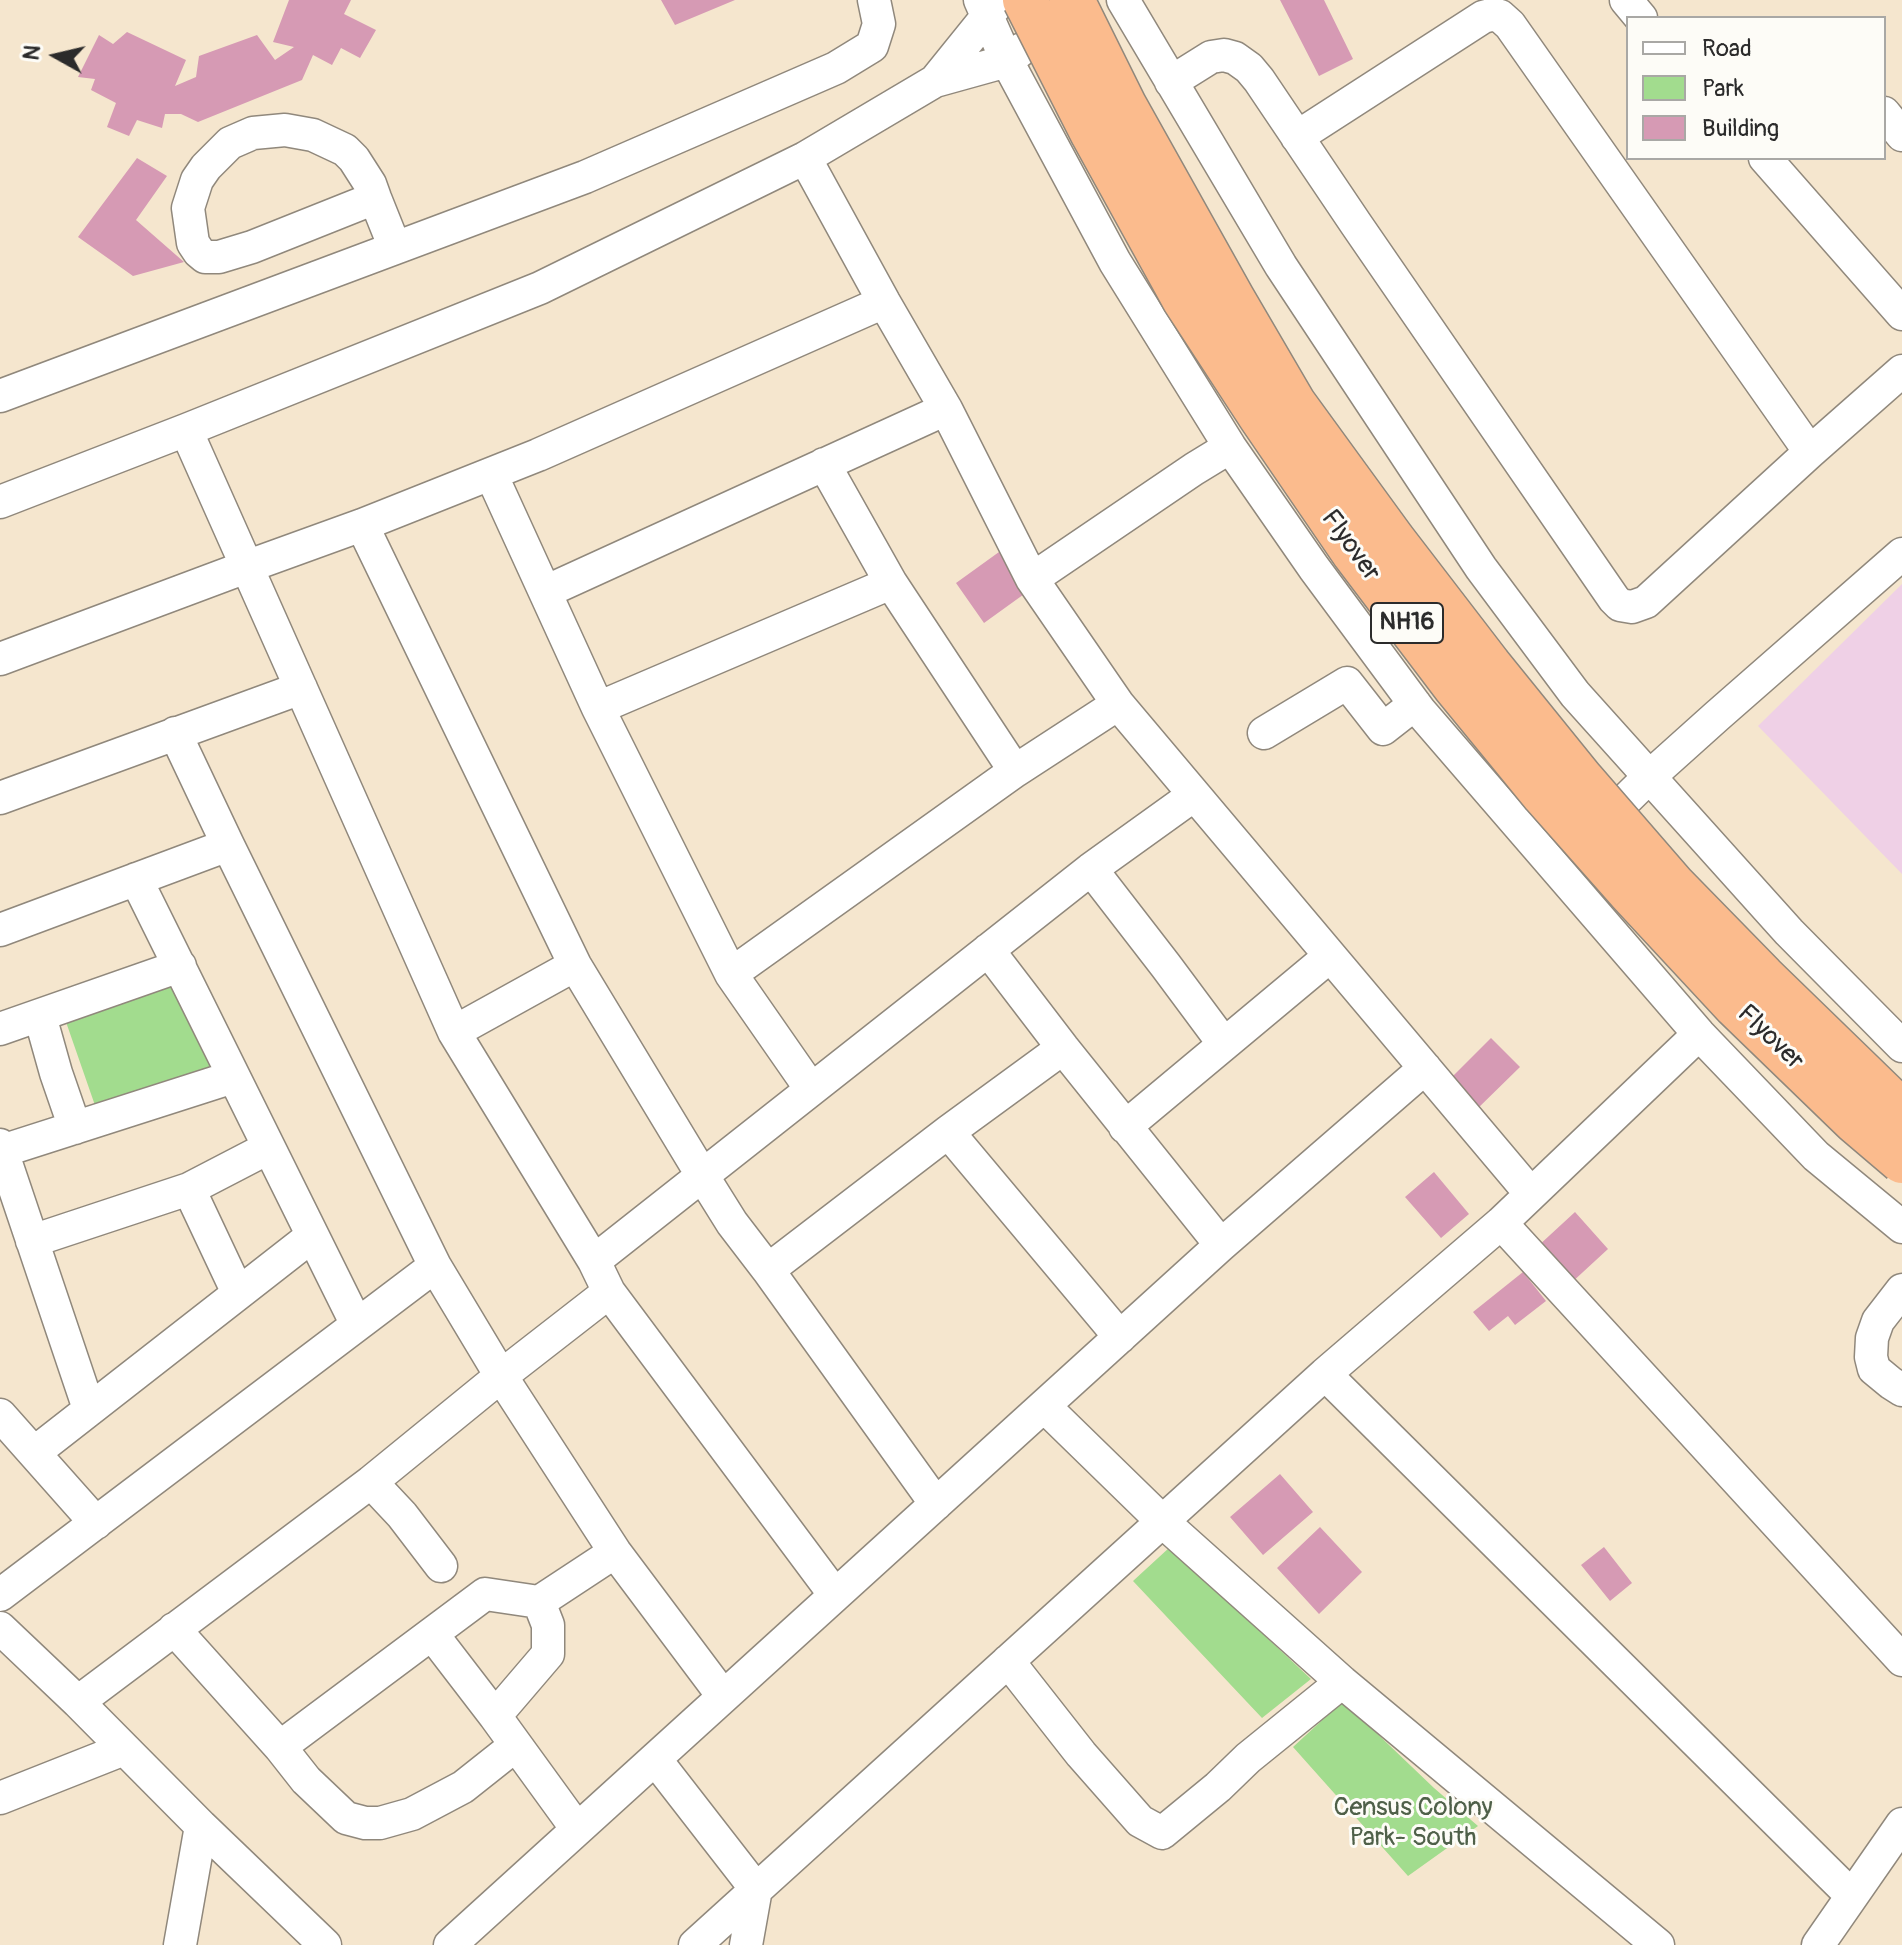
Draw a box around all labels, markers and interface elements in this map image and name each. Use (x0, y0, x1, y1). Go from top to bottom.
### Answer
north arrow (16, 16, 96, 96)
legend (1626, 16, 1886, 160)
text: Road (1702, 34, 1752, 63)
text: N (17, 43, 47, 62)
text: Park (1702, 74, 1744, 103)
text: Building (1702, 114, 1779, 143)
street label: Flyover (1314, 504, 1386, 588)
road number: NH16 (1371, 603, 1443, 643)
street label: Flyover (1730, 999, 1810, 1077)
park label: Census Colony Park- South (1333, 1792, 1493, 1854)

